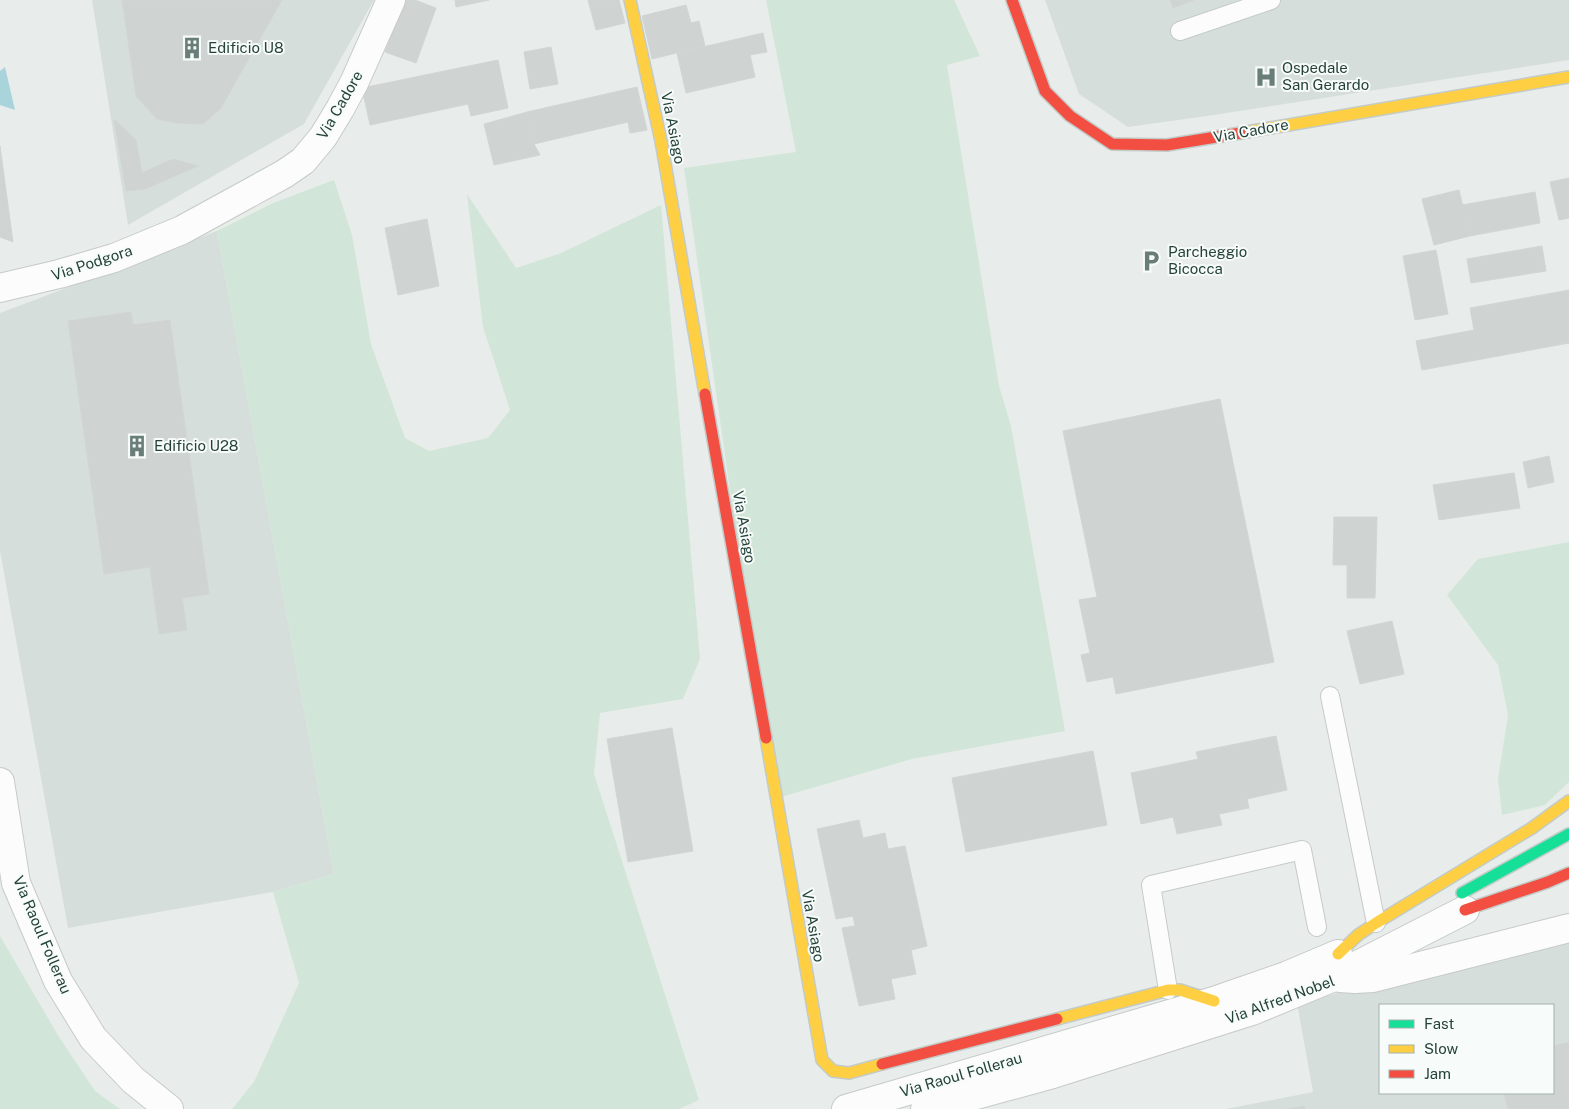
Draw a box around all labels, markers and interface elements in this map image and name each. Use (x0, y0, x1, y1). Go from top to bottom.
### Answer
building icon: Edificio U8 (179, 35, 205, 61)
place label: Edificio U8 (208, 39, 284, 56)
place label: Ospedale San Gerardo (1282, 59, 1369, 93)
hospital icon: Ospedale San Gerardo (1253, 64, 1279, 90)
street label: Via Cadore (313, 68, 366, 142)
street label: Via Asiago (658, 90, 689, 166)
street label: Via Cadore (1212, 116, 1290, 145)
street label: Via Podgora (49, 241, 134, 284)
place label: Parcheggio Bicocca (1168, 243, 1247, 277)
parking icon: Parcheggio Bicocca (1138, 248, 1164, 274)
building icon: Edificio U28 (124, 433, 150, 459)
place label: Edificio U28 (154, 437, 239, 454)
street label: Via Asiago (730, 489, 759, 565)
street label: Via Raoul Follerau (10, 873, 75, 996)
street label: Via Asiago (799, 888, 828, 964)
street label: Via Alfred Nobel (1223, 972, 1337, 1027)
legend (1379, 1004, 1554, 1094)
text: Fast (1424, 1015, 1454, 1032)
text: Slow (1424, 1040, 1459, 1057)
street label: Via Raoul Follerau (898, 1049, 1024, 1100)
text: Jam (1424, 1065, 1451, 1082)

